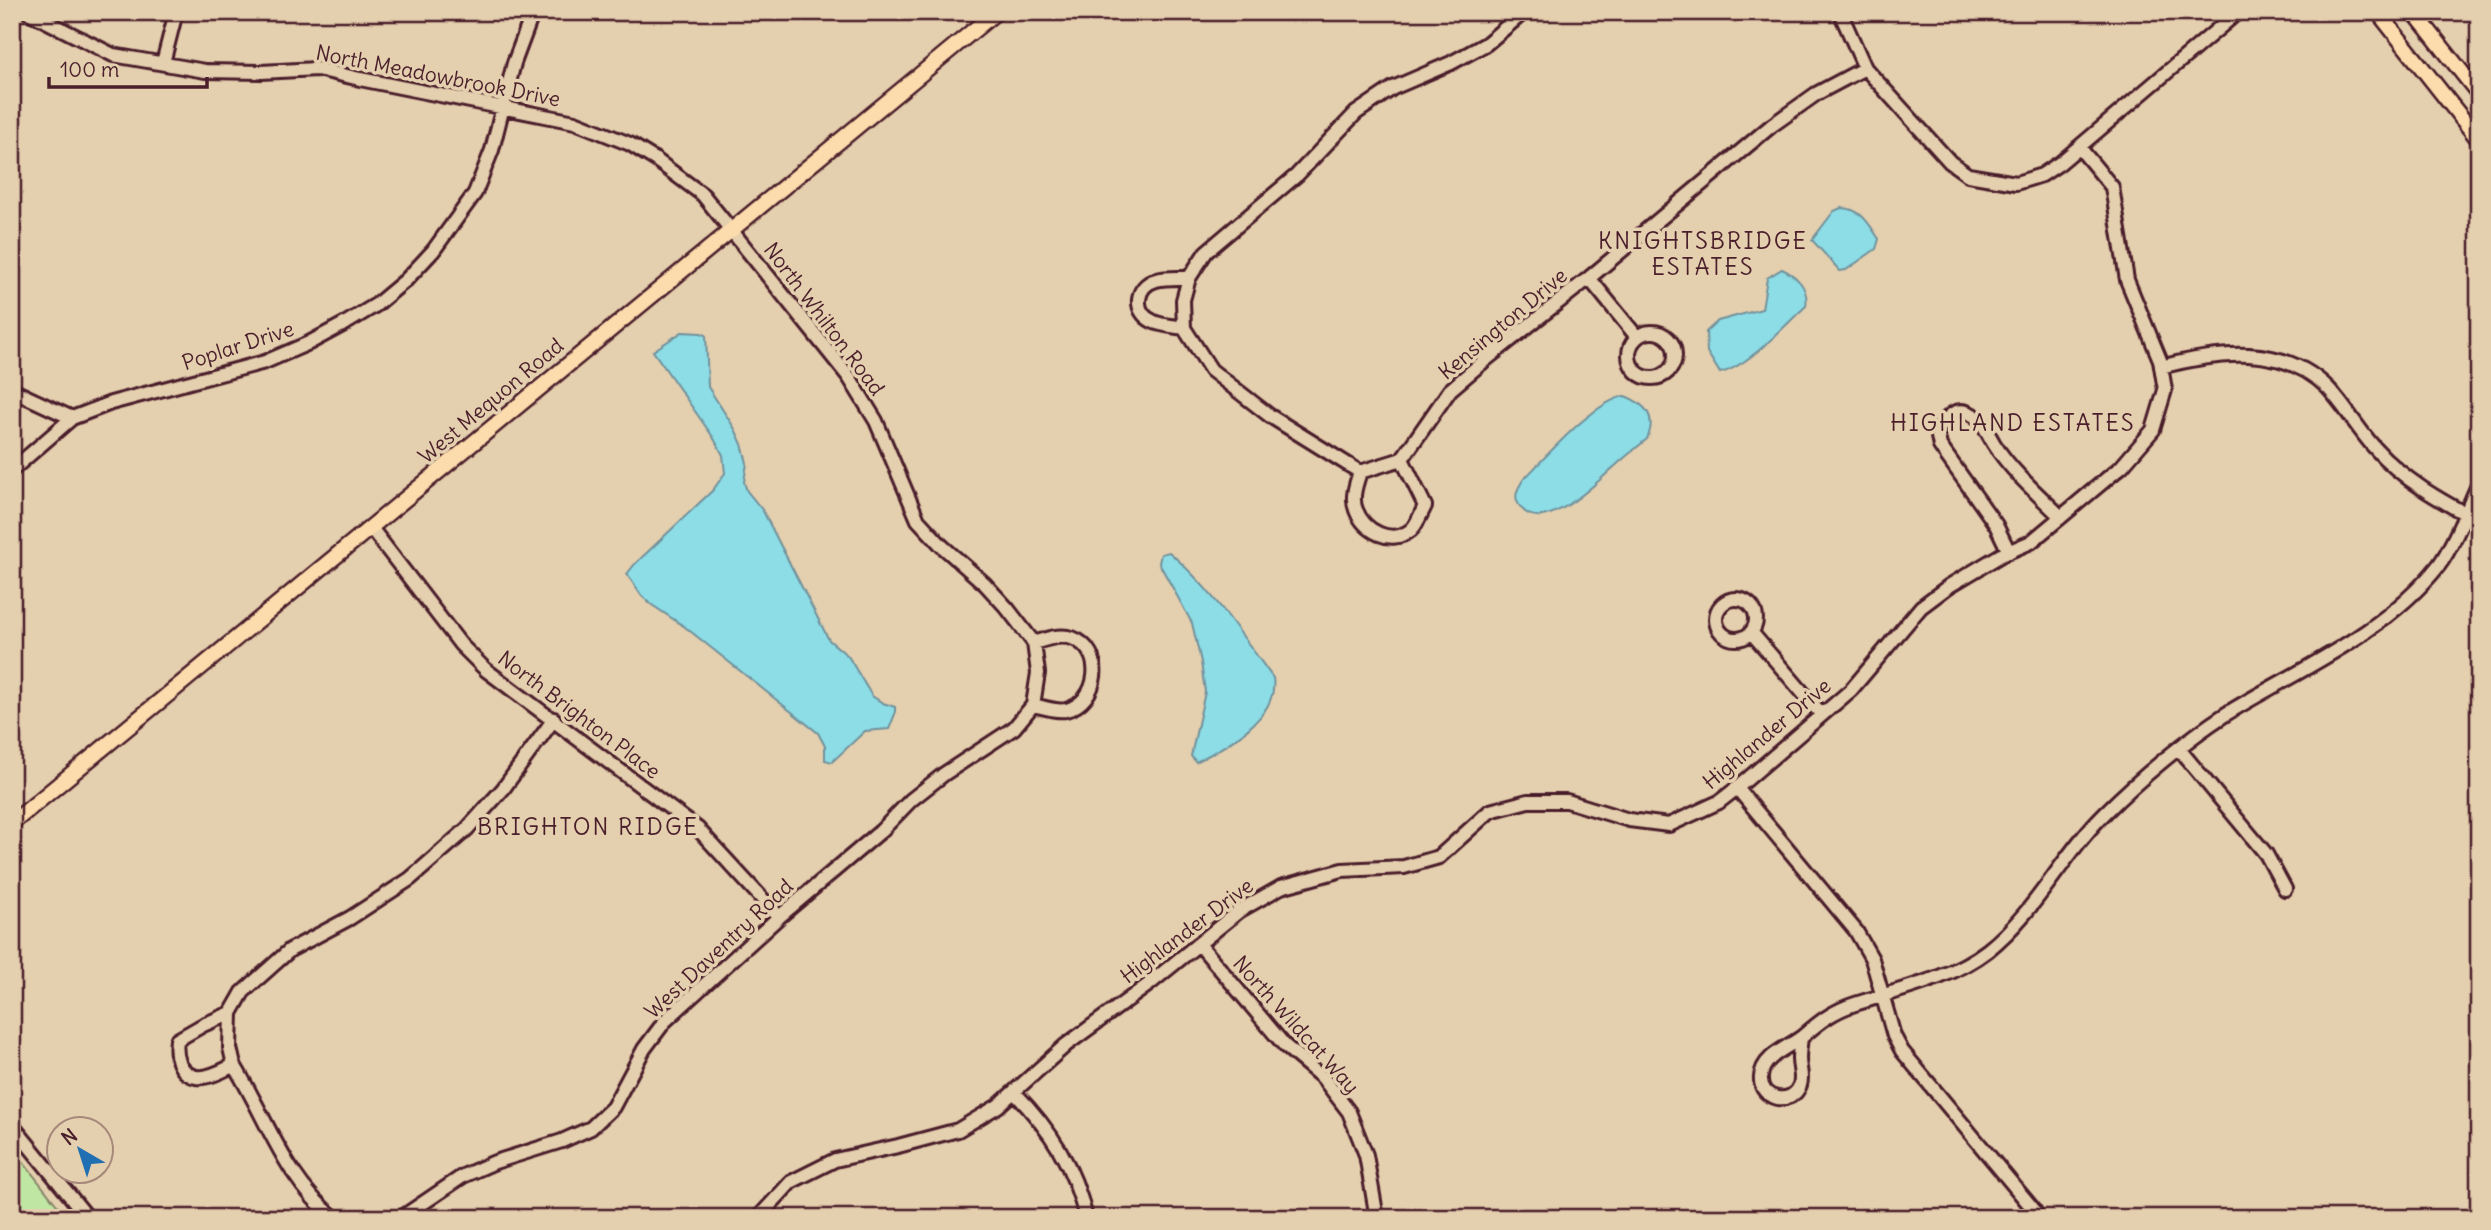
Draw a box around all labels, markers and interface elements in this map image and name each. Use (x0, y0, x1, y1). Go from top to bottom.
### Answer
street label: North Meadowbrook Drive (313, 39, 563, 112)
scale bar (49, 46, 206, 90)
text: 100 m (60, 56, 119, 83)
district label: KNIGHTSBRIDGE ESTATES (1598, 226, 1808, 281)
street label: North Whilton Road (758, 237, 891, 401)
street label: Kensington Drive (1433, 262, 1573, 385)
street label: Poplar Drive (179, 315, 297, 376)
street label: West Mequon Road (413, 332, 569, 469)
district label: HIGHLAND ESTATES (1890, 408, 2136, 437)
street label: North Brighton Place (493, 645, 666, 784)
street label: Highlander Drive (1697, 672, 1836, 795)
district label: BRIGHTON RIDGE (477, 812, 699, 841)
street label: Highlander Drive (1115, 872, 1258, 989)
street label: West Daventry Road (639, 873, 799, 1024)
street label: North Wildcat Way (1227, 950, 1365, 1099)
north arrow (46, 1114, 116, 1184)
text: N (57, 1123, 82, 1150)

